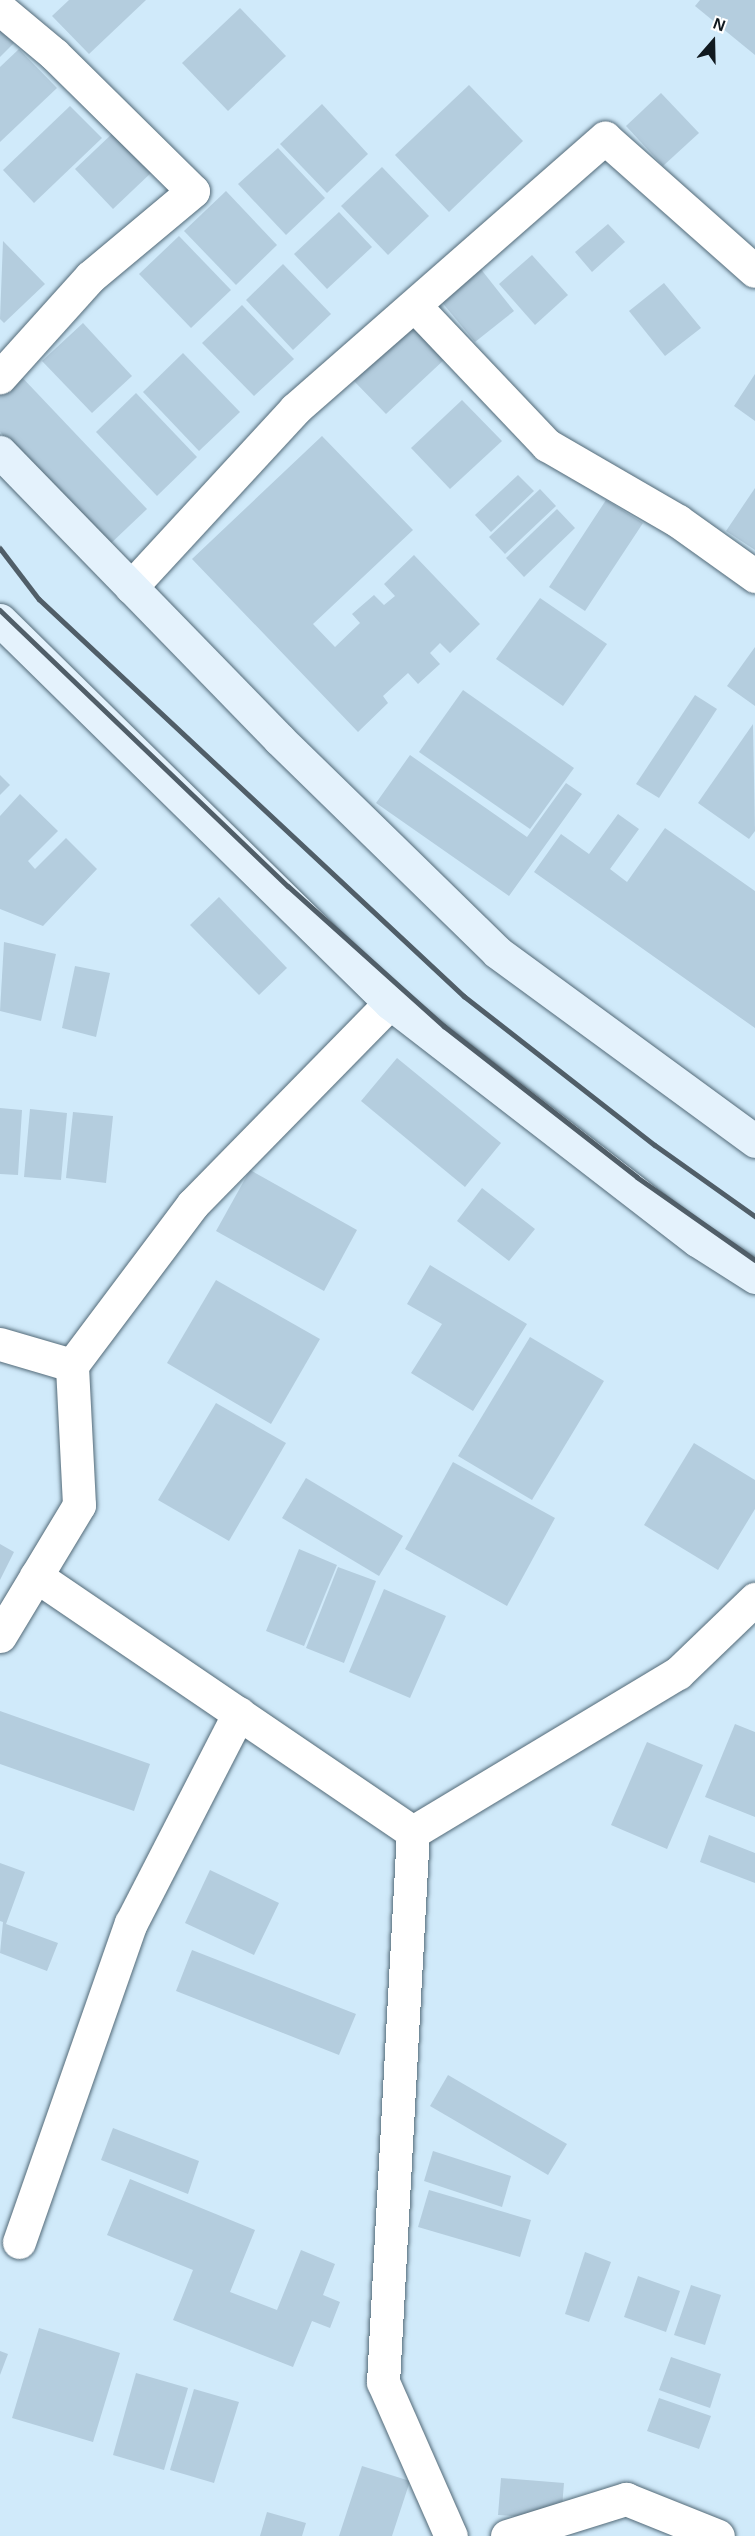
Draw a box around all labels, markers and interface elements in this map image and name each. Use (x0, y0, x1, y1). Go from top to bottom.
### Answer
north arrow (683, 12, 743, 72)
text: N (711, 15, 728, 35)

